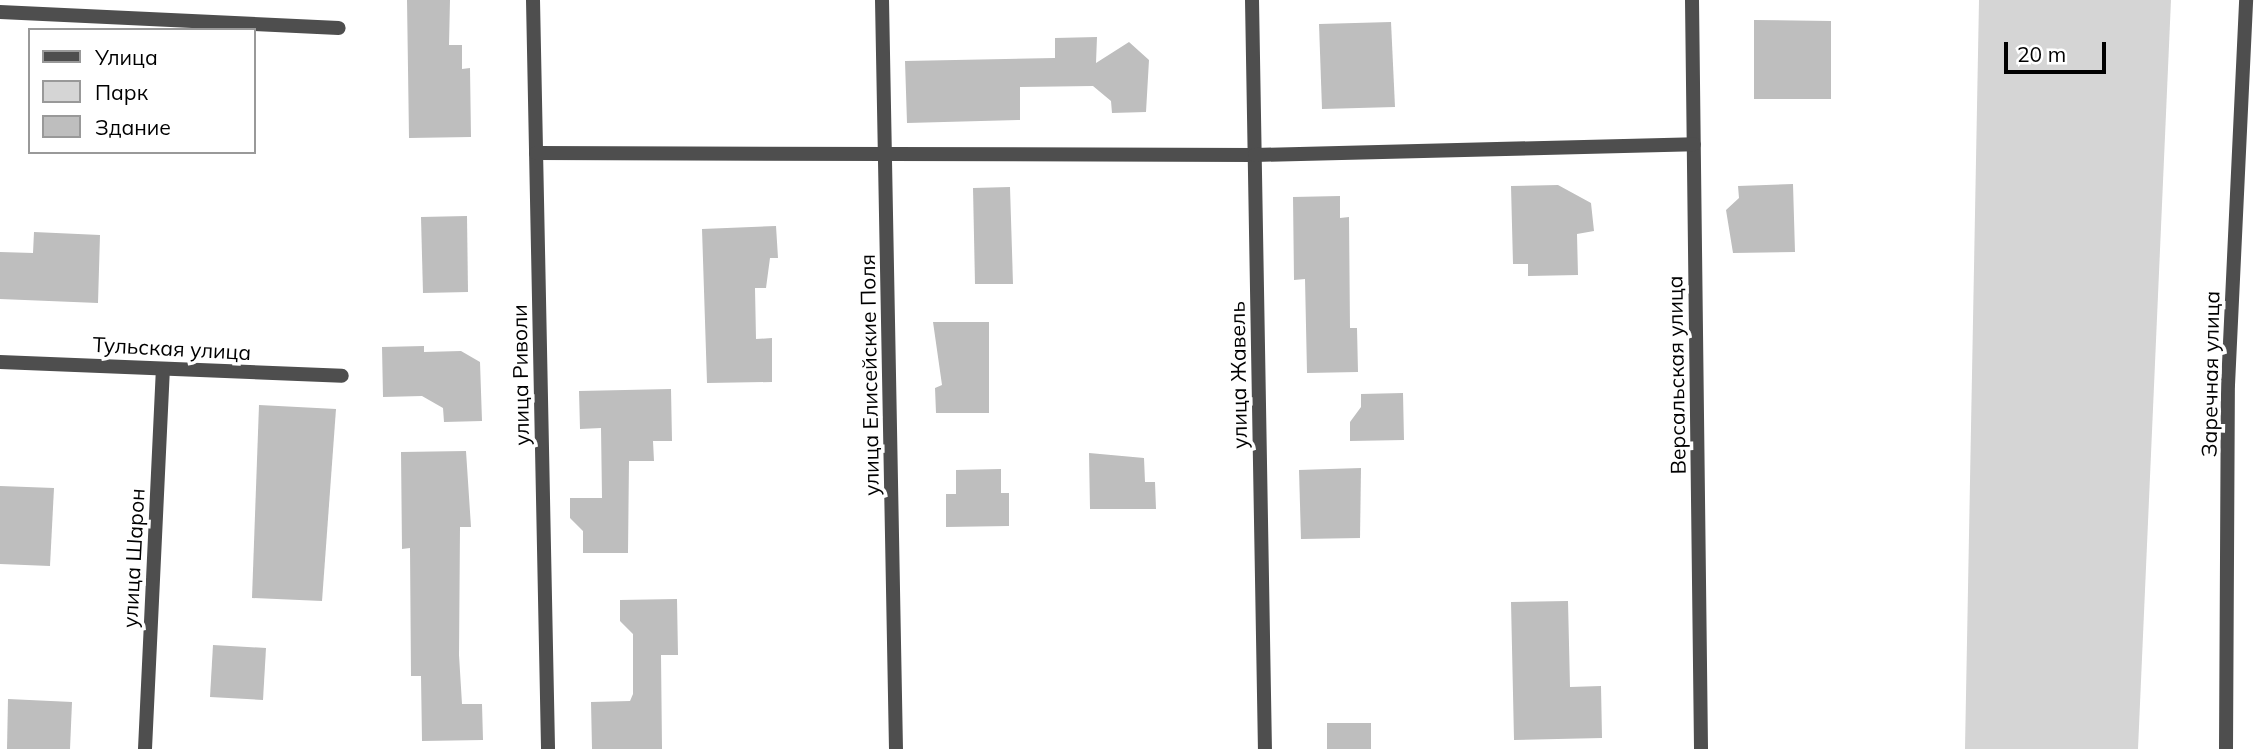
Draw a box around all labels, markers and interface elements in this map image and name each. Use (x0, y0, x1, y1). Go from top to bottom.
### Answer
legend (28, 28, 256, 154)
scale bar (2007, 28, 2108, 72)
text: 20 m (2017, 41, 2066, 67)
text: Улица (95, 44, 158, 70)
text: Парк (95, 79, 148, 105)
text: Здание (95, 114, 171, 140)
street label: улица Елисейские Поля (854, 254, 884, 496)
street label: Версальская улица (1662, 275, 1690, 475)
street label: Заречная улица (2196, 291, 2224, 457)
street label: улица Жавель (1224, 301, 1252, 449)
street label: улица Риволи (506, 304, 534, 446)
street label: Тульская улица (92, 331, 252, 365)
street label: улица Шарон (117, 488, 149, 628)

